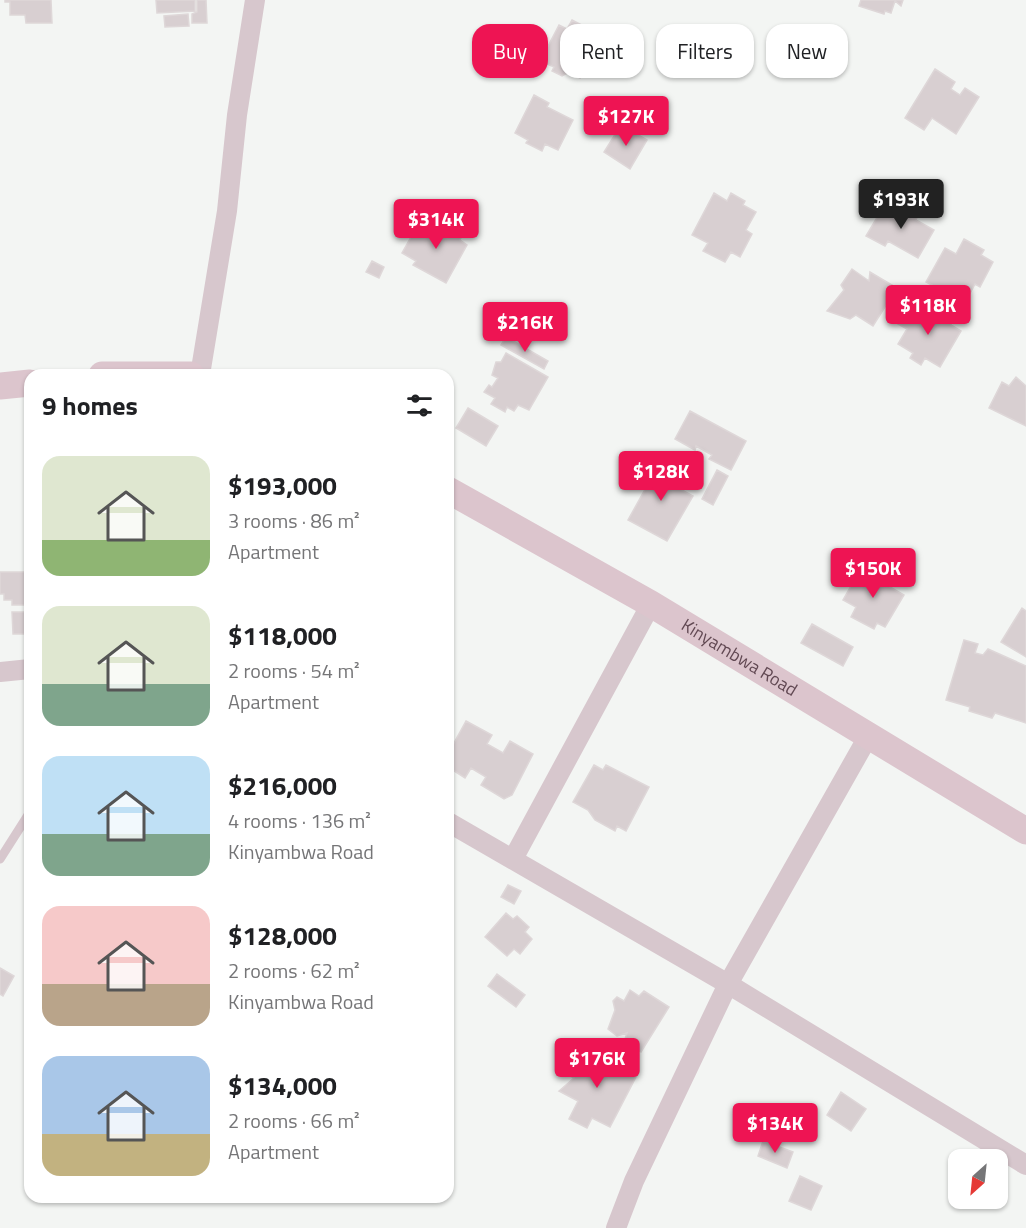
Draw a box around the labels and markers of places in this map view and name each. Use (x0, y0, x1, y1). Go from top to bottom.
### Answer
pin: $127K (584, 96, 668, 147)
pin: $193K (859, 179, 943, 230)
pin: $314K (394, 199, 478, 250)
pin: $118K (886, 285, 970, 336)
pin: $216K (483, 302, 567, 353)
pin: $128K (619, 451, 703, 502)
pin: $150K (831, 548, 915, 599)
pin: $176K (555, 1038, 639, 1089)
pin: $134K (733, 1103, 817, 1154)

